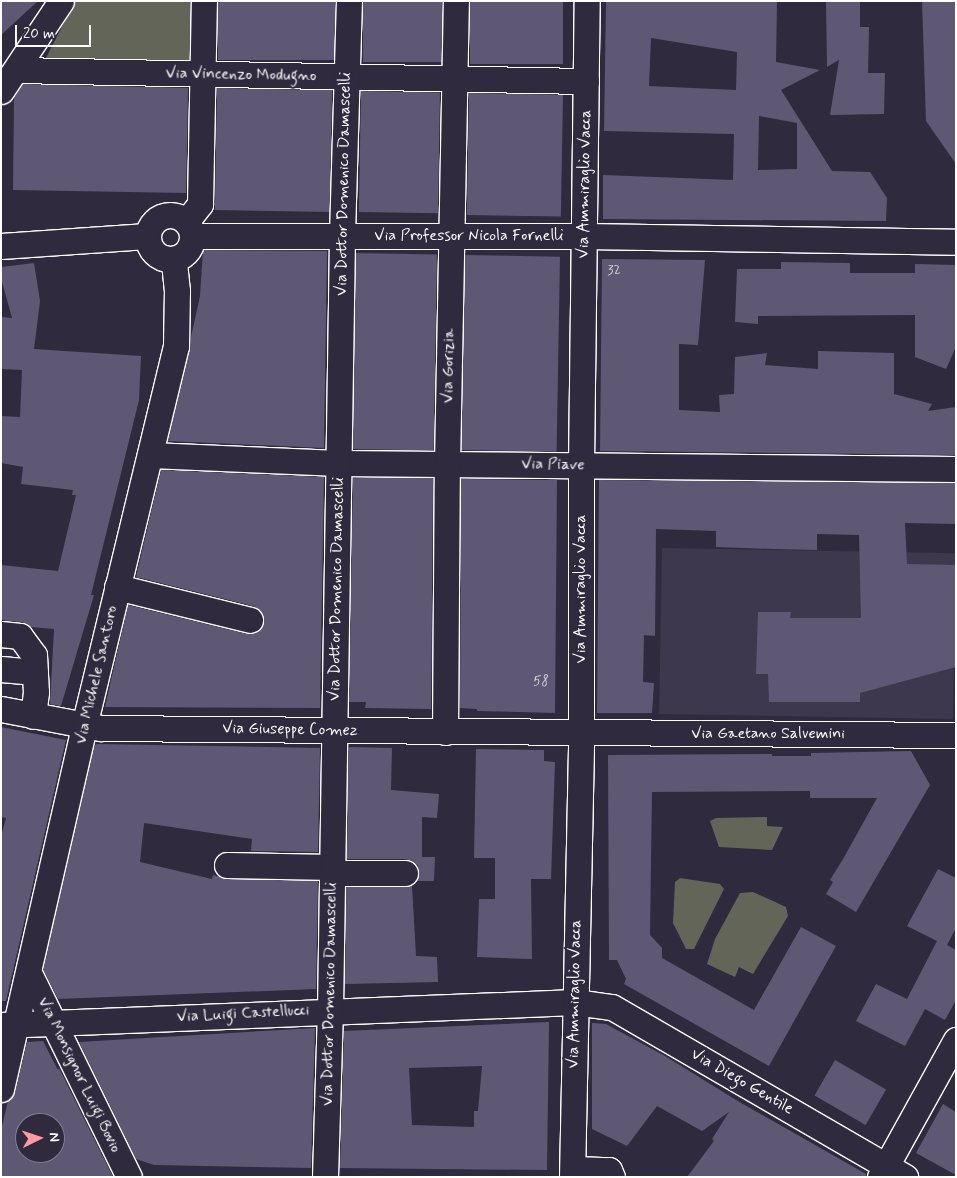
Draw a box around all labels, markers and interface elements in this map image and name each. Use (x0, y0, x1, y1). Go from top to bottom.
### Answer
scale bar (18, 15, 94, 47)
text: 20 m (23, 24, 55, 44)
street label: Via Vincenzo Modugno (167, 64, 315, 86)
street label: Via Dottor Domenico Damascelli (332, 71, 356, 297)
street label: Via Ammiraglio Vacca (574, 109, 596, 259)
street label: Via Professor Nicola Fornelli (372, 226, 566, 246)
house number: 32 (607, 262, 621, 278)
street label: Via Gorizia (439, 329, 459, 403)
street label: Via Piave (522, 455, 584, 475)
street label: Via Dottor Domenico Damascelli (325, 476, 349, 702)
street label: Via Ammiraglio Vacca (571, 514, 591, 664)
street label: Via Michele Santoro (72, 607, 122, 743)
house number: 58 (533, 673, 549, 689)
street label: Via Giuseppe Comez (223, 719, 357, 741)
street label: Via Gaetano Salvemini (691, 724, 845, 744)
street label: Via Dottor Domenico Damascelli (318, 881, 342, 1107)
street label: Via Ammiraglio Vacca (564, 919, 586, 1069)
street label: Via Monsignor Luigi Bovio (33, 995, 125, 1155)
street label: Via Luigi Castellucci (177, 1001, 309, 1027)
street label: Via Diego Gentile (687, 1045, 797, 1119)
north arrow (15, 1113, 65, 1163)
text: N (45, 1132, 63, 1142)

